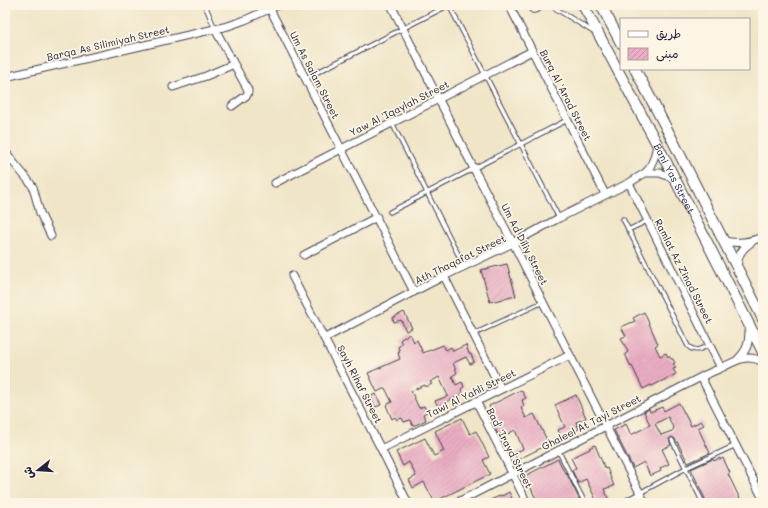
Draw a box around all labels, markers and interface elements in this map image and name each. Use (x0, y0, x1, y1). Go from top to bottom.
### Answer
legend (620, 18, 750, 70)
street label: Barqa As Silimiyah Street (45, 22, 171, 64)
text: طريق (656, 25, 681, 41)
street label: Um As Salam Street (287, 29, 343, 121)
text: مبنى (656, 45, 679, 62)
street label: Burq Al 'Arad Street (537, 47, 595, 143)
street label: Yaw Al 'Iqaylah Street (347, 77, 451, 139)
street label: Bani Yas Street (651, 141, 698, 216)
street label: Um Ad Diliy Street (498, 201, 552, 287)
street label: Ramlat Az Zinad Street (652, 216, 716, 326)
street label: Ath Thaqafat Street (412, 231, 508, 287)
street label: Sayh Rihaf Street (334, 342, 386, 426)
street label: Tawi Al Yahli Street (424, 365, 518, 421)
street label: Ghaleel At Tayi Street (539, 391, 643, 453)
street label: Bad' 'Irayd Street (484, 405, 536, 491)
north arrow (18, 450, 58, 490)
text: ش (19, 465, 37, 481)

